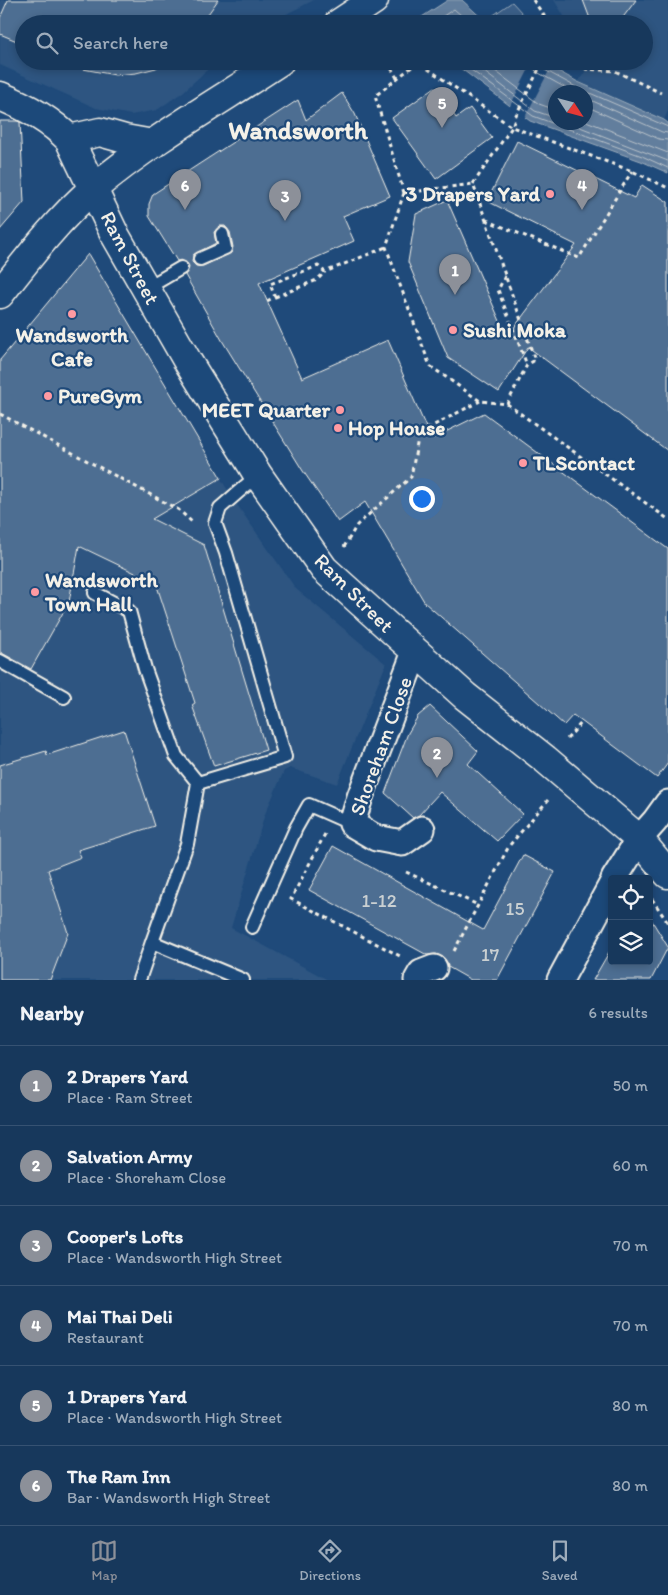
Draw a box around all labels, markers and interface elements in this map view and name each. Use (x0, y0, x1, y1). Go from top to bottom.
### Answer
search box (15, 15, 653, 70)
icon: search (33, 29, 61, 57)
text: Search here (73, 31, 168, 54)
north arrow (548, 85, 593, 130)
pin: 5 (426, 87, 458, 128)
district label: Wandsworth (228, 114, 369, 146)
pin: 6 (169, 169, 201, 210)
pin: 4 (566, 169, 598, 210)
pin: 3 (269, 180, 301, 221)
place label: 3 Drapers Yard (406, 181, 541, 207)
marker: 3 Drapers Yard (544, 188, 556, 200)
street label: Ram Street (95, 207, 165, 309)
pin: 1 (439, 254, 471, 295)
marker: Wandsworth Cafe (66, 308, 78, 320)
place label: Sushi Moka (463, 317, 567, 342)
place label: Wandsworth Cafe (16, 322, 129, 371)
marker: Sushi Moka (447, 324, 459, 336)
place label: PureGym (58, 383, 142, 409)
marker: PureGym (42, 390, 54, 402)
place label: MEET Quarter (202, 397, 331, 422)
marker: MEET Quarter (334, 404, 346, 416)
place label: Hop House (348, 415, 445, 441)
marker: Hop House (332, 422, 344, 434)
place label: TLScontact (532, 450, 635, 475)
marker: TLScontact (517, 457, 529, 469)
your location (409, 486, 435, 512)
street label: Ram Street (309, 548, 399, 638)
place label: Wandsworth Town Hall (44, 567, 158, 616)
marker: Wandsworth Town Hall (29, 586, 41, 598)
street label: Shoreham Close (344, 673, 417, 819)
pin: 2 (421, 737, 453, 778)
map controls (608, 875, 653, 965)
button: locate (608, 875, 653, 920)
house number: 1-12 (361, 889, 397, 912)
house number: 15 (506, 897, 524, 920)
button: layers (608, 920, 653, 965)
house number: 17 (481, 943, 499, 966)
text: Nearby (20, 1000, 84, 1025)
text: 6 results (588, 1003, 648, 1022)
text: 2 Drapers Yard (67, 1065, 188, 1088)
text: 1 (32, 1076, 40, 1095)
text: 50 m (613, 1076, 648, 1095)
text: Place · Ram Street (67, 1088, 193, 1107)
text: Salvation Army (67, 1145, 192, 1168)
text: 2 (32, 1156, 40, 1175)
text: 60 m (613, 1156, 648, 1175)
text: Place · Shoreham Close (67, 1168, 226, 1187)
text: Cooper's Lofts (67, 1225, 183, 1248)
text: 3 (32, 1236, 40, 1255)
text: 70 m (613, 1236, 648, 1255)
text: Place · Wandsworth High Street (67, 1248, 282, 1267)
text: Mai Thai Deli (67, 1305, 173, 1328)
text: 4 (31, 1316, 41, 1335)
text: 70 m (613, 1316, 648, 1335)
text: Restaurant (67, 1328, 144, 1347)
text: 1 Drapers Yard (67, 1385, 187, 1408)
text: 5 (32, 1396, 40, 1415)
text: 80 m (612, 1396, 648, 1415)
text: Place · Wandsworth High Street (67, 1408, 282, 1427)
text: The Ram Inn (67, 1465, 171, 1488)
text: 6 (32, 1476, 40, 1495)
text: 80 m (612, 1476, 648, 1495)
text: Bar · Wandsworth High Street (67, 1488, 270, 1507)
tab: Map (90, 1537, 118, 1584)
tab: Directions (299, 1537, 361, 1584)
tab: Saved (542, 1537, 578, 1584)

